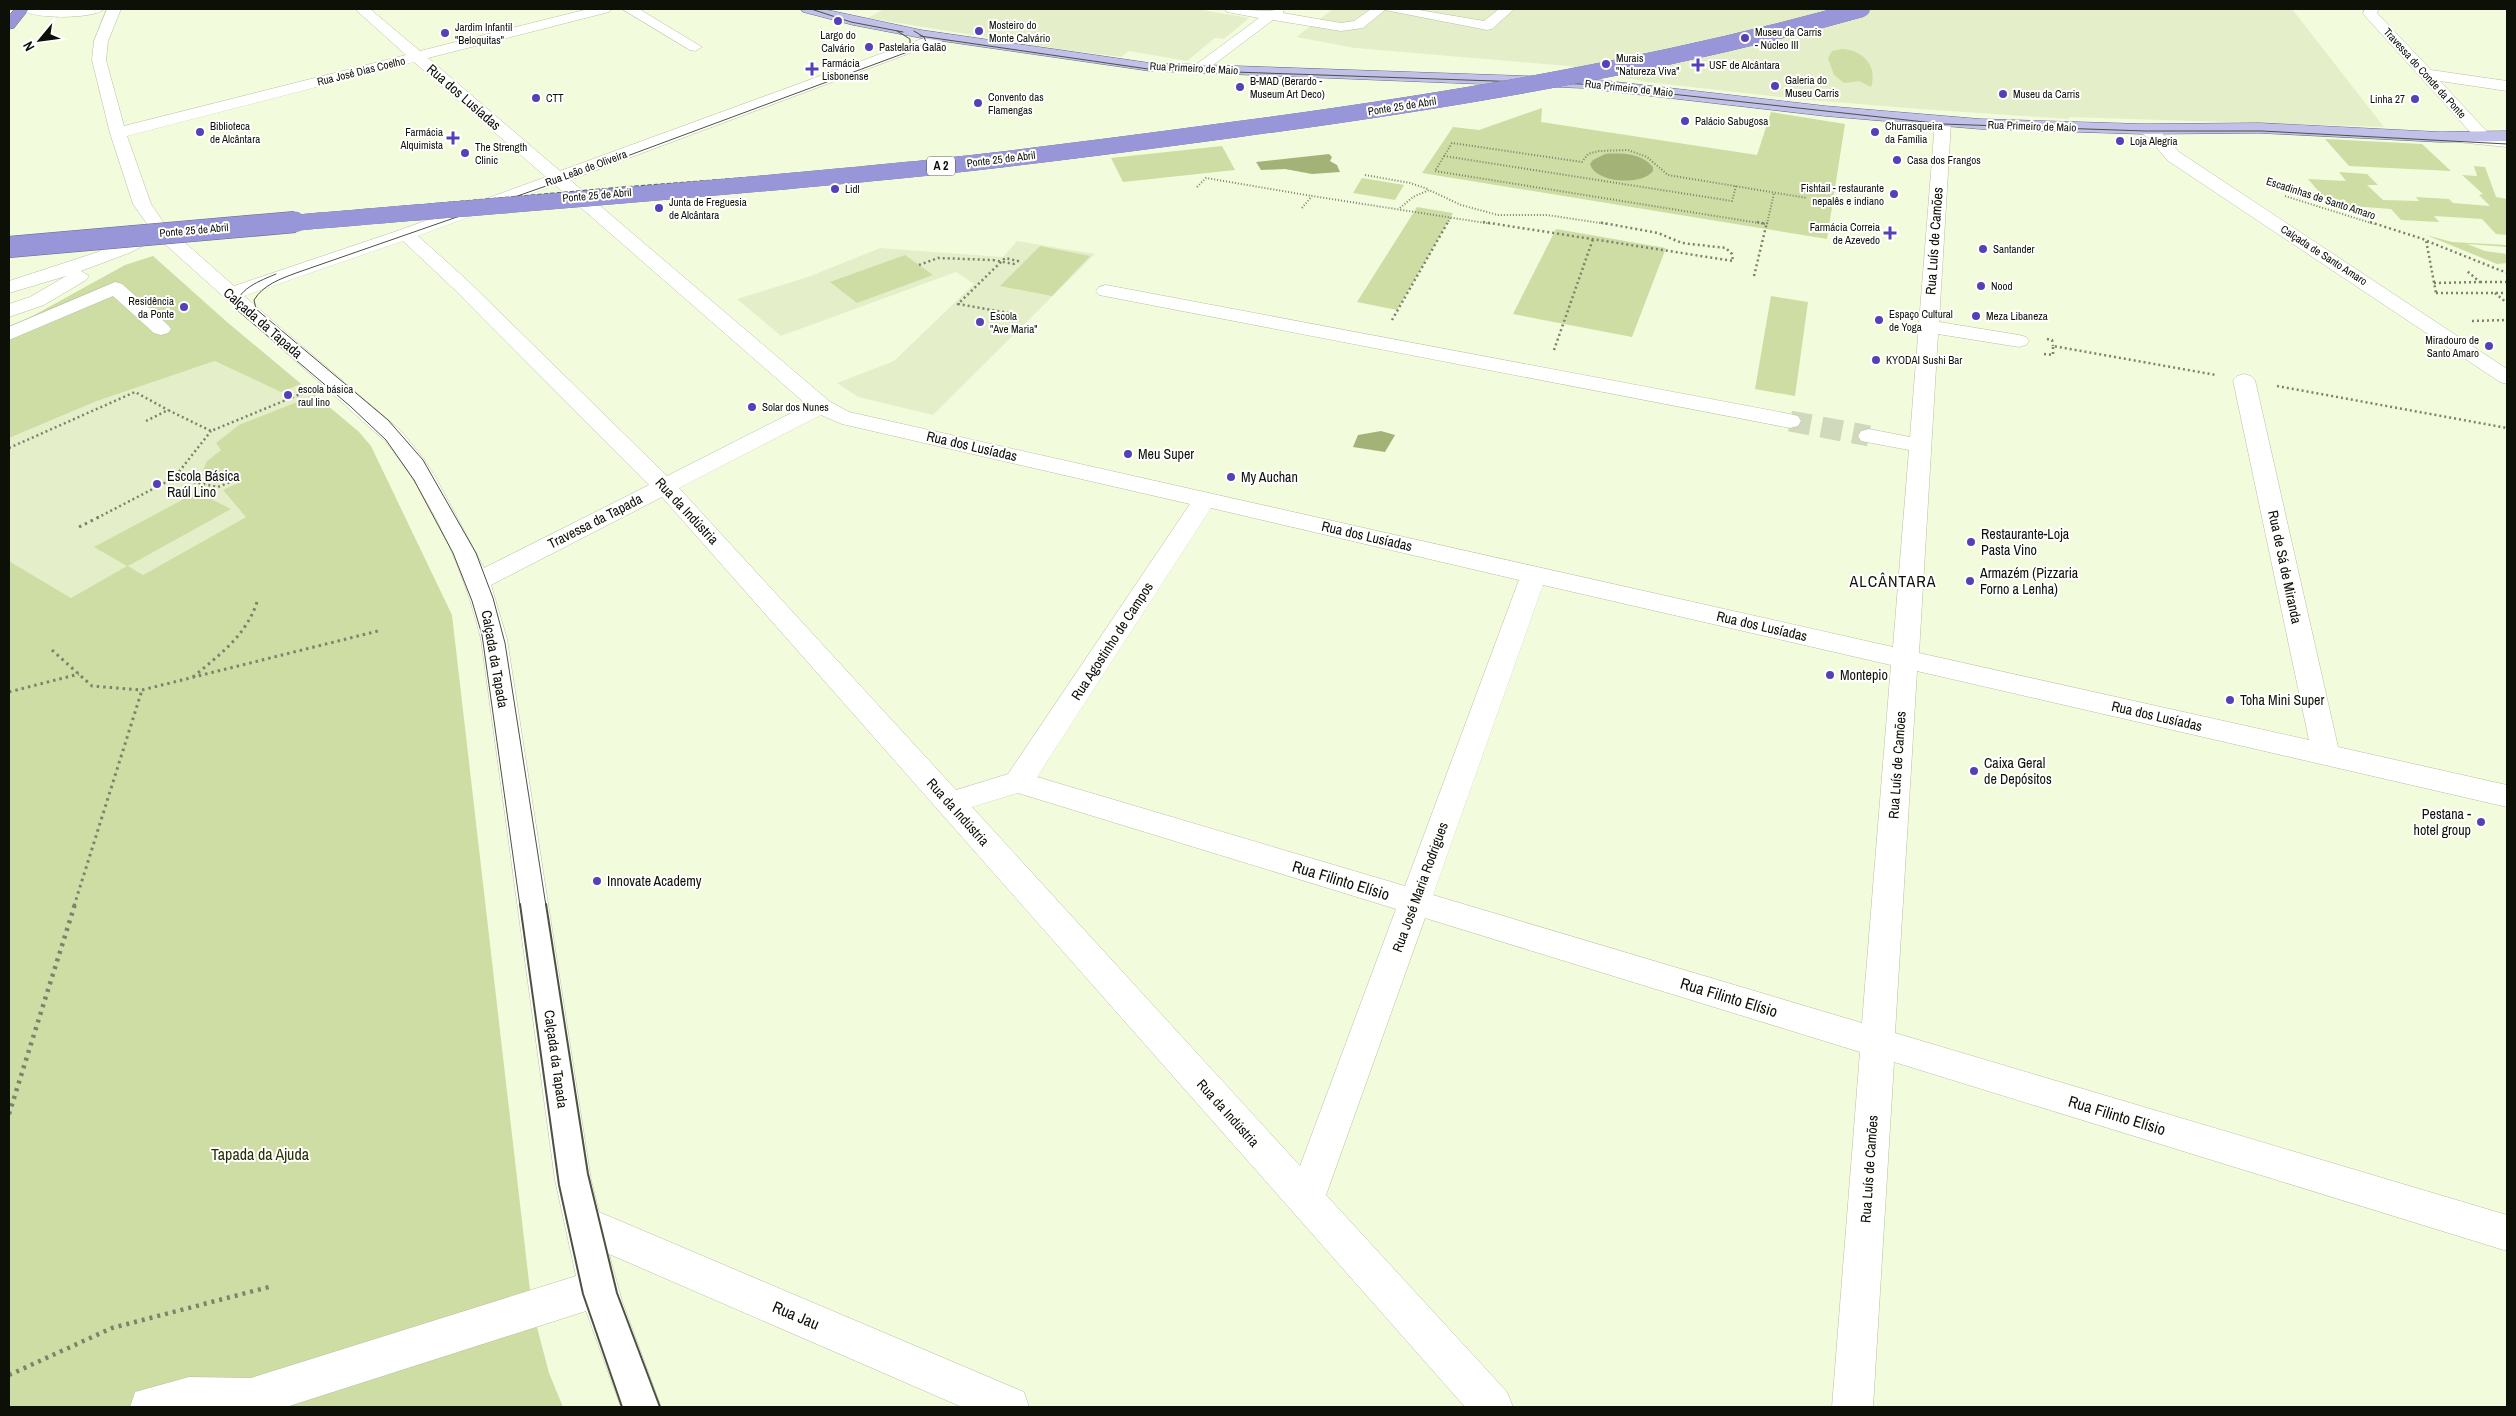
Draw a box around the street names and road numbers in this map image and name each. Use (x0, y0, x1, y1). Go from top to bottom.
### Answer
street label: Travessa do Conde da Ponte (2381, 25, 2469, 121)
street label: Rua José Dias Coelho (316, 53, 406, 89)
street label: Rua Primeiro de Maio (1149, 59, 1239, 77)
street label: Rua dos Lusíadas (423, 60, 505, 134)
street label: Rua Primeiro de Maio (1584, 76, 1674, 100)
street label: Ponte 25 de Abril (1367, 94, 1437, 118)
street label: Rua Primeiro de Maio (1987, 117, 2077, 135)
street label: Rua Leão de Oliveira (543, 147, 629, 189)
street label: Ponte 25 de Abril (966, 148, 1036, 170)
road number: A 2 (927, 157, 955, 176)
street label: Escadinhas de Santo Amaro (2264, 174, 2378, 222)
street label: Ponte 25 de Abril (562, 185, 632, 205)
street label: Rua Luís de Camões (1921, 186, 1947, 295)
street label: Ponte 25 de Abril (159, 220, 229, 240)
street label: Calçada de Santo Amaro (2278, 222, 2370, 288)
street label: Calçada da Tapada (220, 284, 307, 363)
street label: Rua dos Lusíadas (925, 427, 1019, 465)
street label: Rua da Indústria (651, 474, 723, 549)
street label: Travessa da Tapada (545, 489, 646, 553)
street label: Rua de Sá de Miranda (2264, 509, 2306, 626)
street label: Rua dos Lusíadas (1320, 517, 1414, 555)
street label: Rua Agostinho de Campos (1067, 578, 1157, 703)
street label: Rua dos Lusíadas (1715, 607, 1809, 645)
street label: Calçada da Tapada (478, 609, 513, 710)
street label: Rua dos Lusíadas (2110, 697, 2204, 735)
street label: Rua Luís de Camões (1884, 710, 1910, 819)
street label: Rua da Indústria (923, 774, 993, 850)
street label: Rua José Maria Rodrigues (1388, 819, 1452, 955)
street label: Rua Filinto Elísio (1290, 855, 1392, 905)
street label: Rua Filinto Elísio (1678, 972, 1780, 1022)
street label: Calçada da Tapada (540, 1009, 572, 1110)
street label: Rua da Indústria (1193, 1075, 1263, 1151)
street label: Rua Filinto Elísio (2066, 1090, 2168, 1140)
street label: Rua Luís de Camões (1856, 1114, 1882, 1223)
street label: Rua Jau (769, 1295, 823, 1335)

